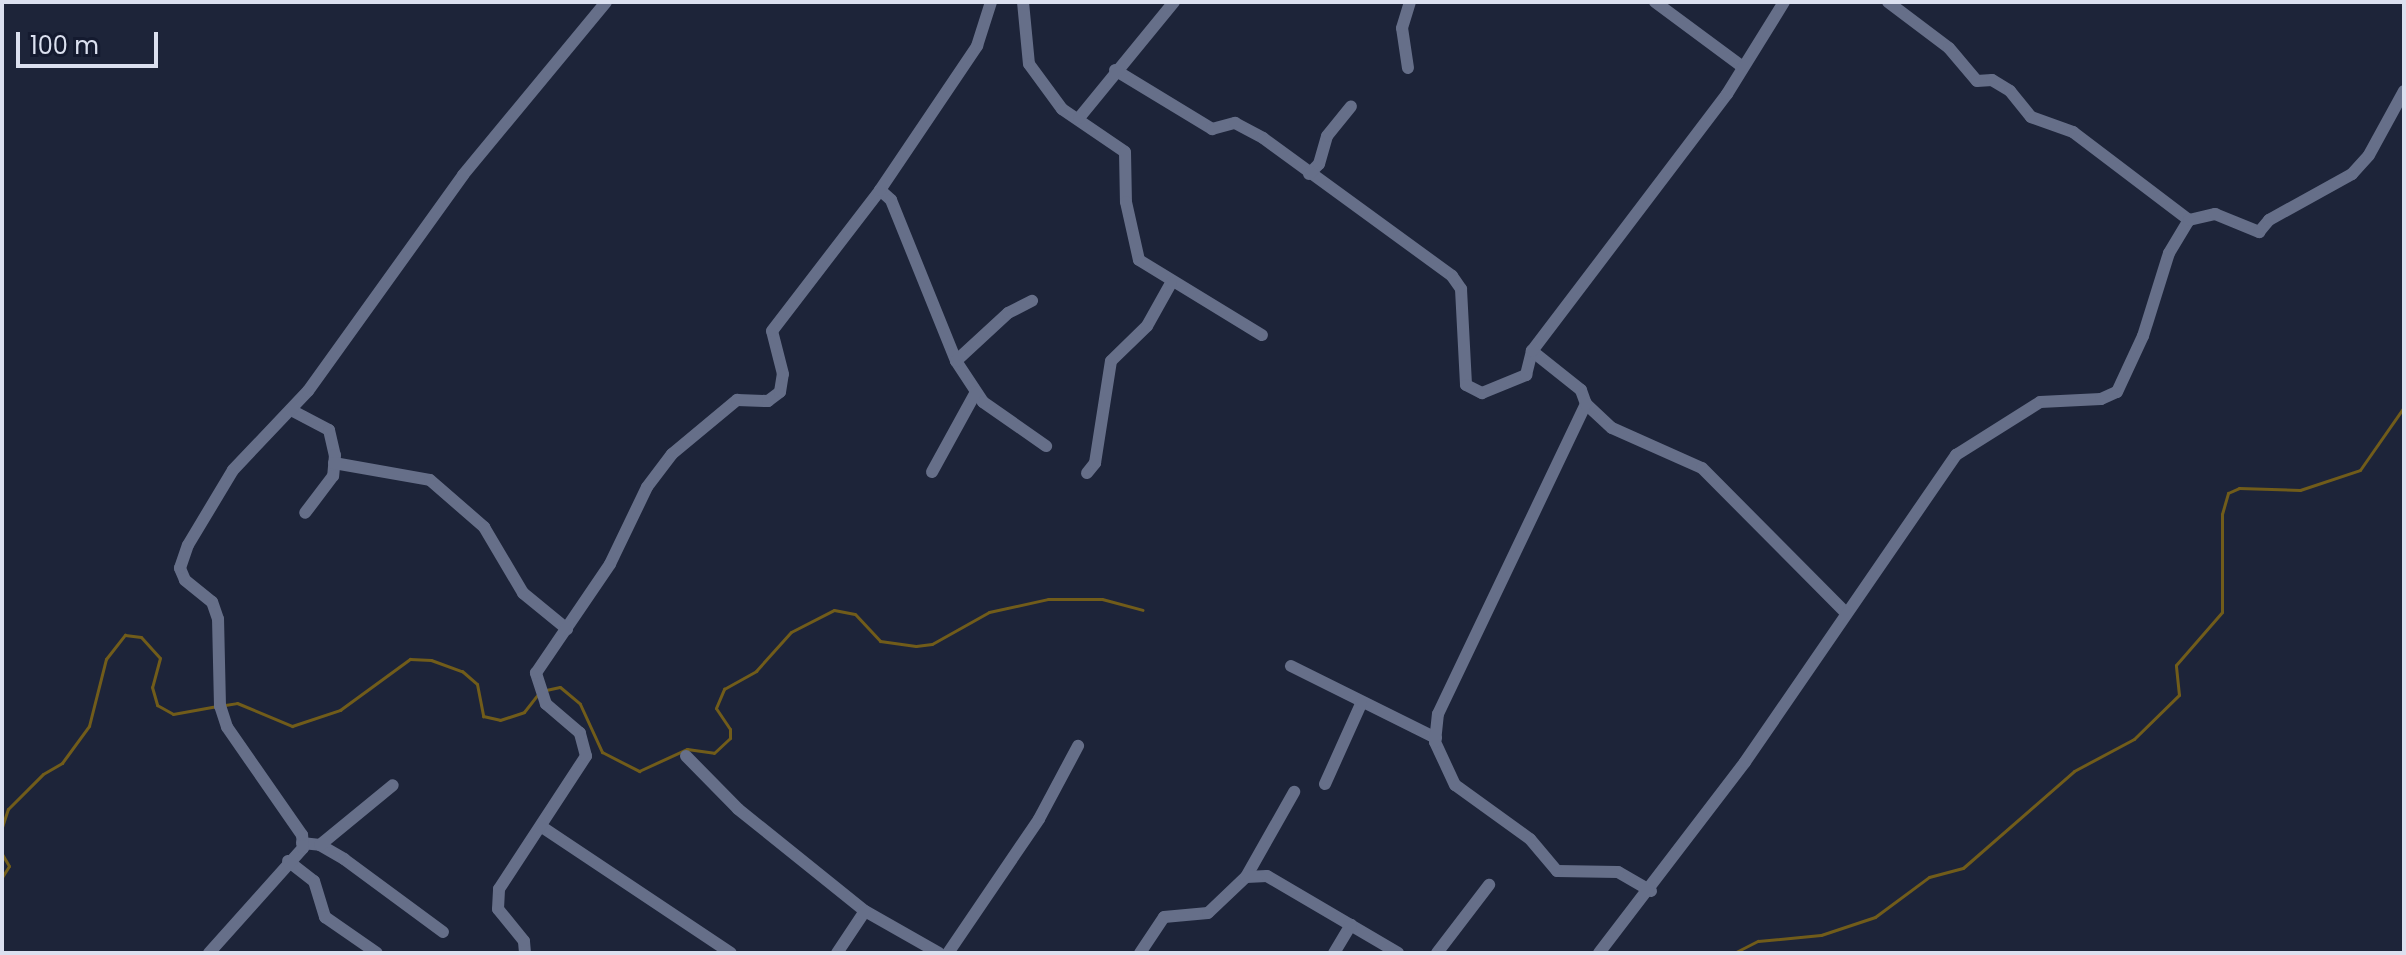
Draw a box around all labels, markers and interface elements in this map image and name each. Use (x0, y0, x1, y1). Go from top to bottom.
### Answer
scale bar (20, 16, 162, 66)
text: 100 m (30, 29, 99, 62)

